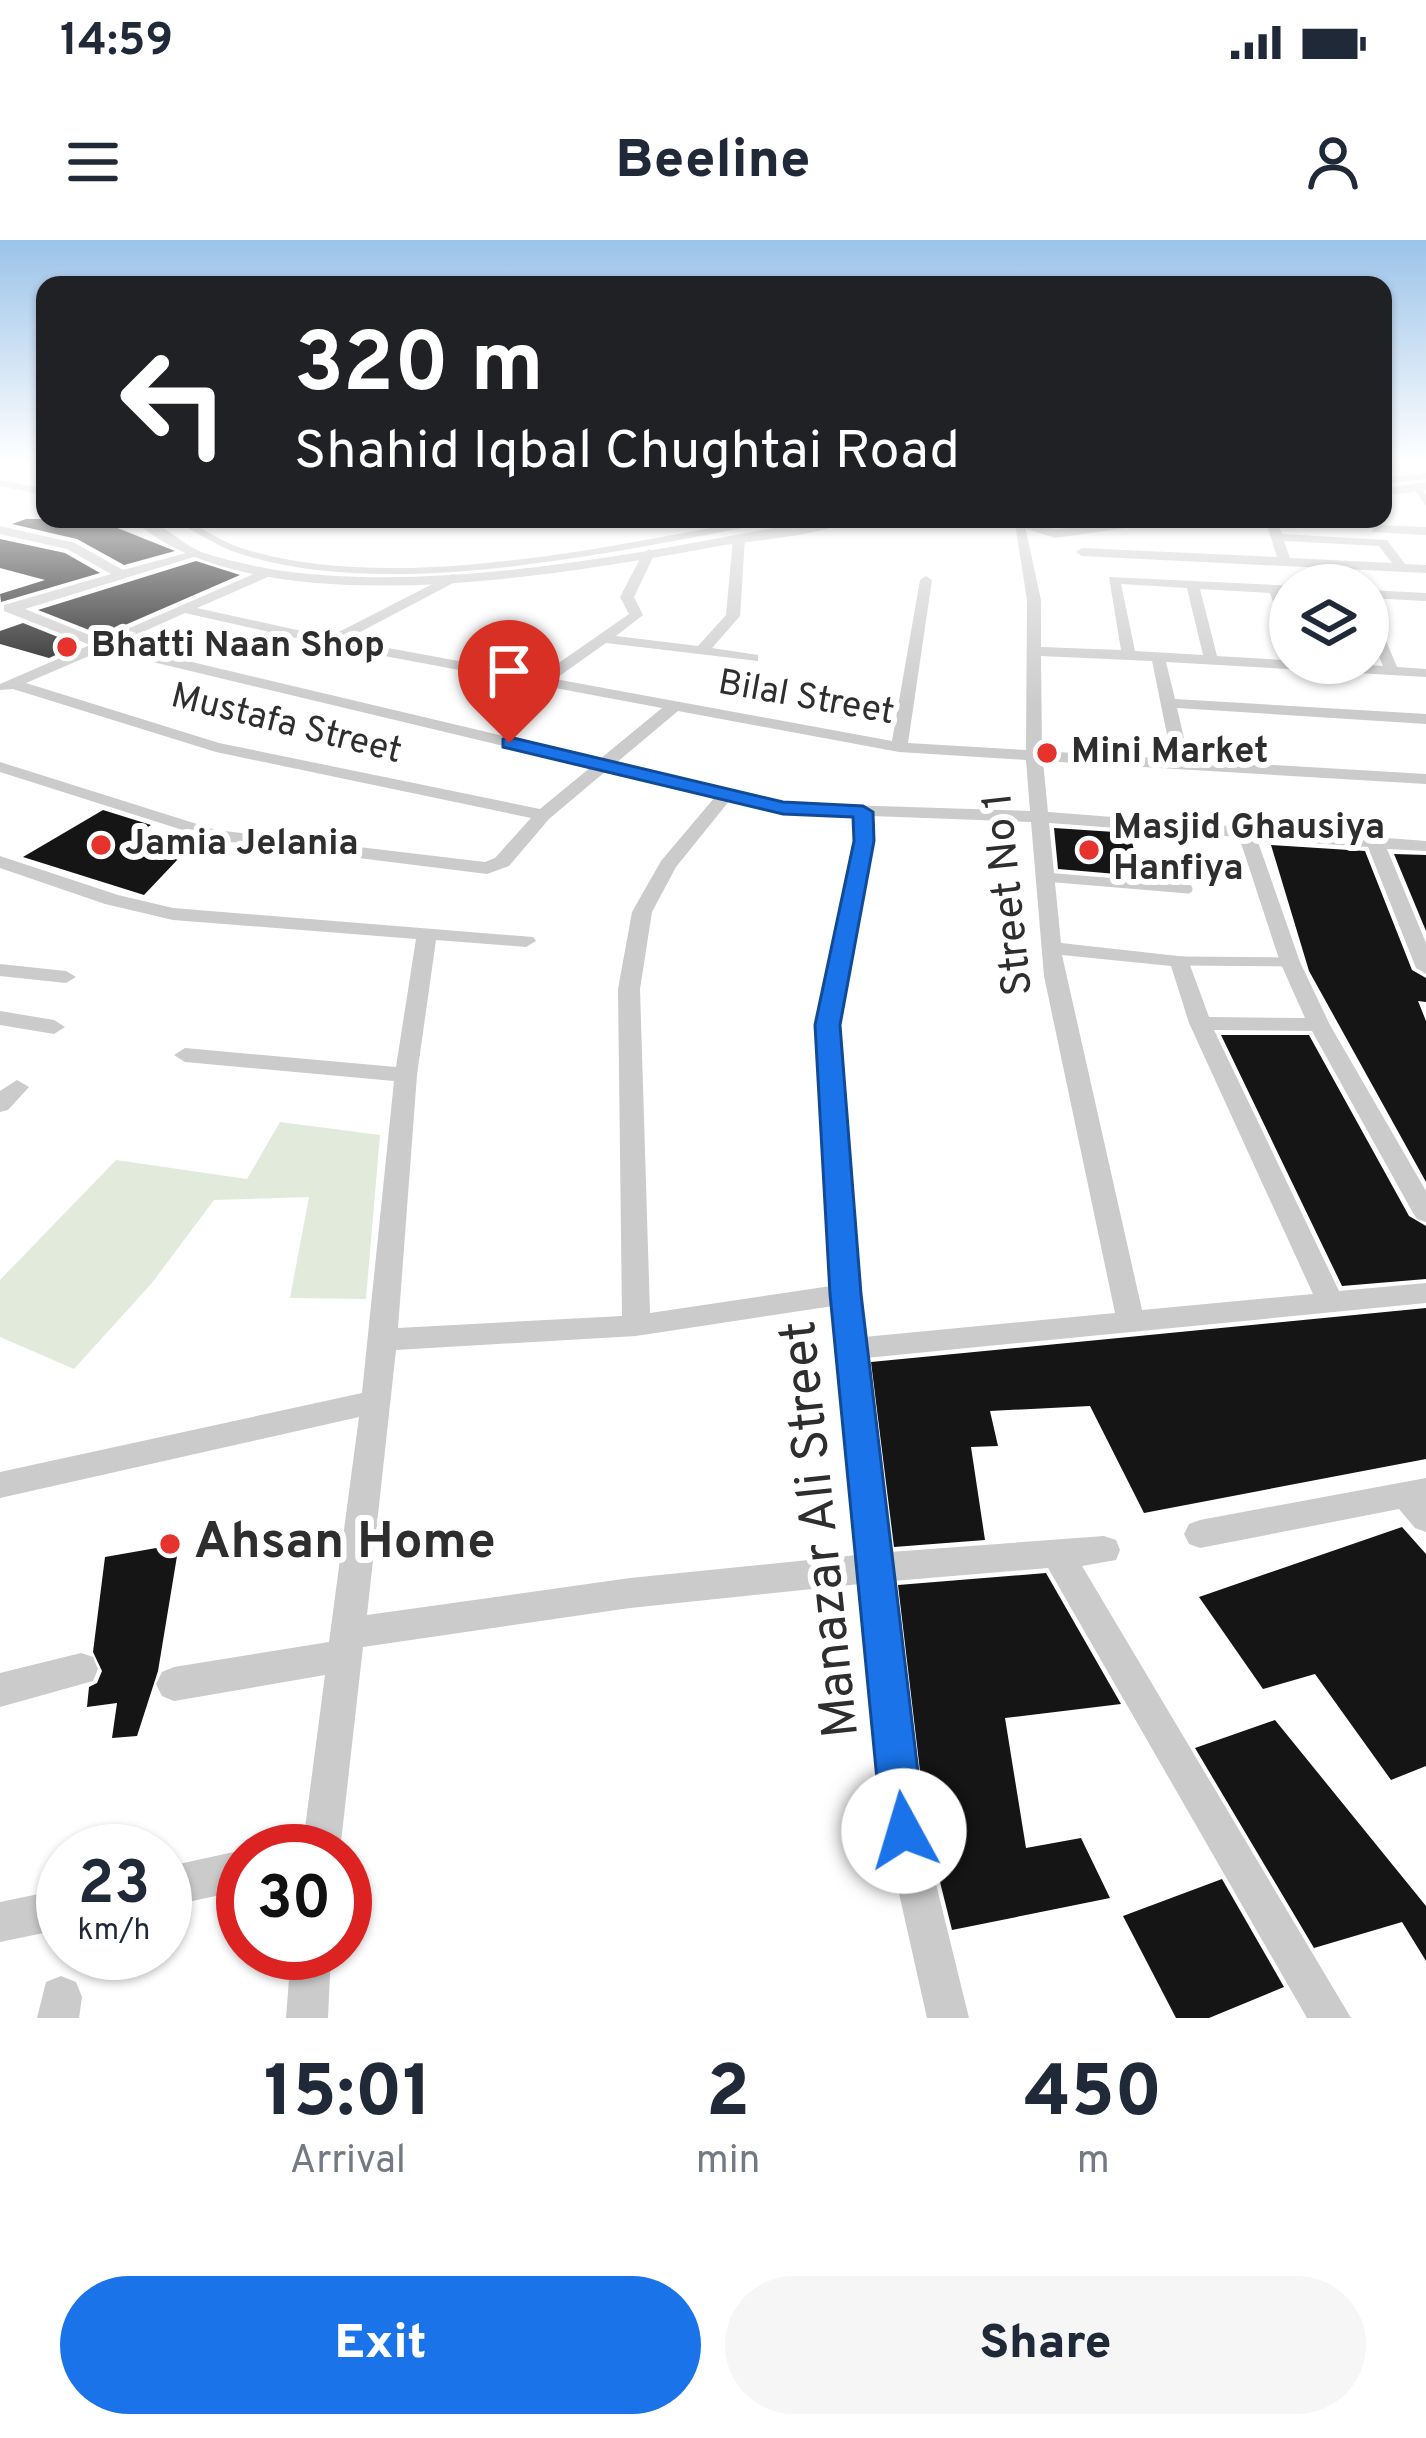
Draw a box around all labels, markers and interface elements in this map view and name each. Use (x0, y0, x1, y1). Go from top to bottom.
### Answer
text: 14:59 (60, 14, 173, 71)
text: Beeline (615, 128, 811, 197)
icon: menu (60, 129, 126, 195)
icon: person (1300, 129, 1366, 195)
text: 320 m (294, 315, 544, 421)
icon: left (96, 324, 252, 480)
text: Shahid Iqbal Chughtai Road (294, 419, 960, 488)
map controls (1269, 564, 1389, 684)
button: layers (1269, 564, 1389, 684)
pin (458, 620, 560, 743)
place label: Bhatti Naan Shop (91, 624, 385, 670)
marker: Bhatti Naan Shop (54, 634, 80, 660)
icon: arrive (476, 638, 542, 704)
street label: Bilal Street (714, 661, 898, 737)
street label: Mustafa Street (166, 674, 406, 776)
place label: Mini Market (1071, 730, 1268, 776)
marker: Mini Market (1034, 740, 1060, 766)
street label: Street No 1 (973, 790, 1047, 998)
place label: Masjid Ghausiya Hanfiya (1113, 806, 1385, 893)
place label: Jamia Jelania (125, 822, 359, 868)
marker: Jamia Jelania (88, 832, 114, 858)
marker: Masjid Ghausiya Hanfiya (1076, 837, 1102, 863)
street label: Manazar Ali Street (769, 1317, 877, 1741)
place label: Ahsan Home (194, 1512, 496, 1577)
marker: Ahsan Home (157, 1531, 183, 1557)
position arrow (841, 1768, 967, 1894)
speed limit sign: 30 (216, 1824, 372, 1980)
text: 23 (78, 1849, 150, 1925)
text: km/h (78, 1913, 150, 1950)
text: 15:01 (264, 2050, 432, 2142)
text: 2 (706, 2050, 750, 2142)
text: 450 (1024, 2050, 1162, 2142)
text: Arrival (290, 2138, 406, 2187)
text: min (696, 2138, 761, 2187)
text: m (1077, 2138, 1110, 2187)
button: Exit (60, 2276, 701, 2414)
button: Share (725, 2276, 1366, 2414)

